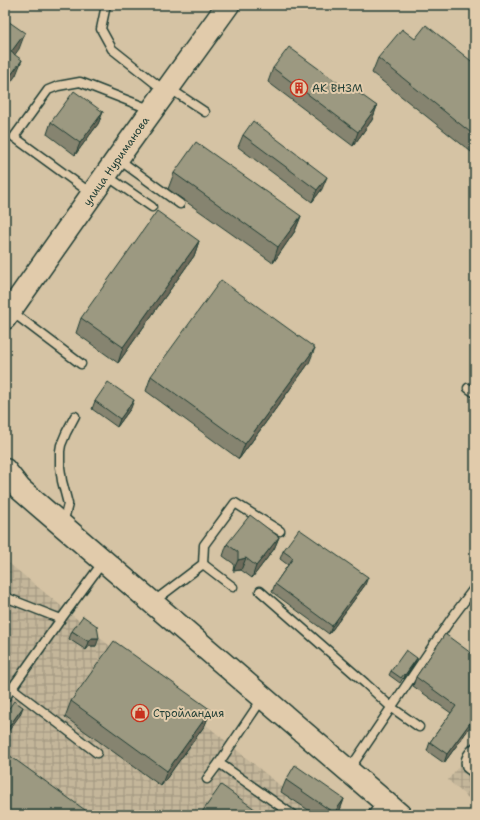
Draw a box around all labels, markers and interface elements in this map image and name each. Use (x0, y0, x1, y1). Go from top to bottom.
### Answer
building icon: АК ВНЗМ (289, 78, 309, 98)
place label: АК ВНЗМ (312, 81, 363, 96)
street label: улица Нуриманова (80, 114, 153, 209)
shop icon: Стройландия (130, 703, 150, 723)
place label: Стройландия (153, 706, 224, 721)

